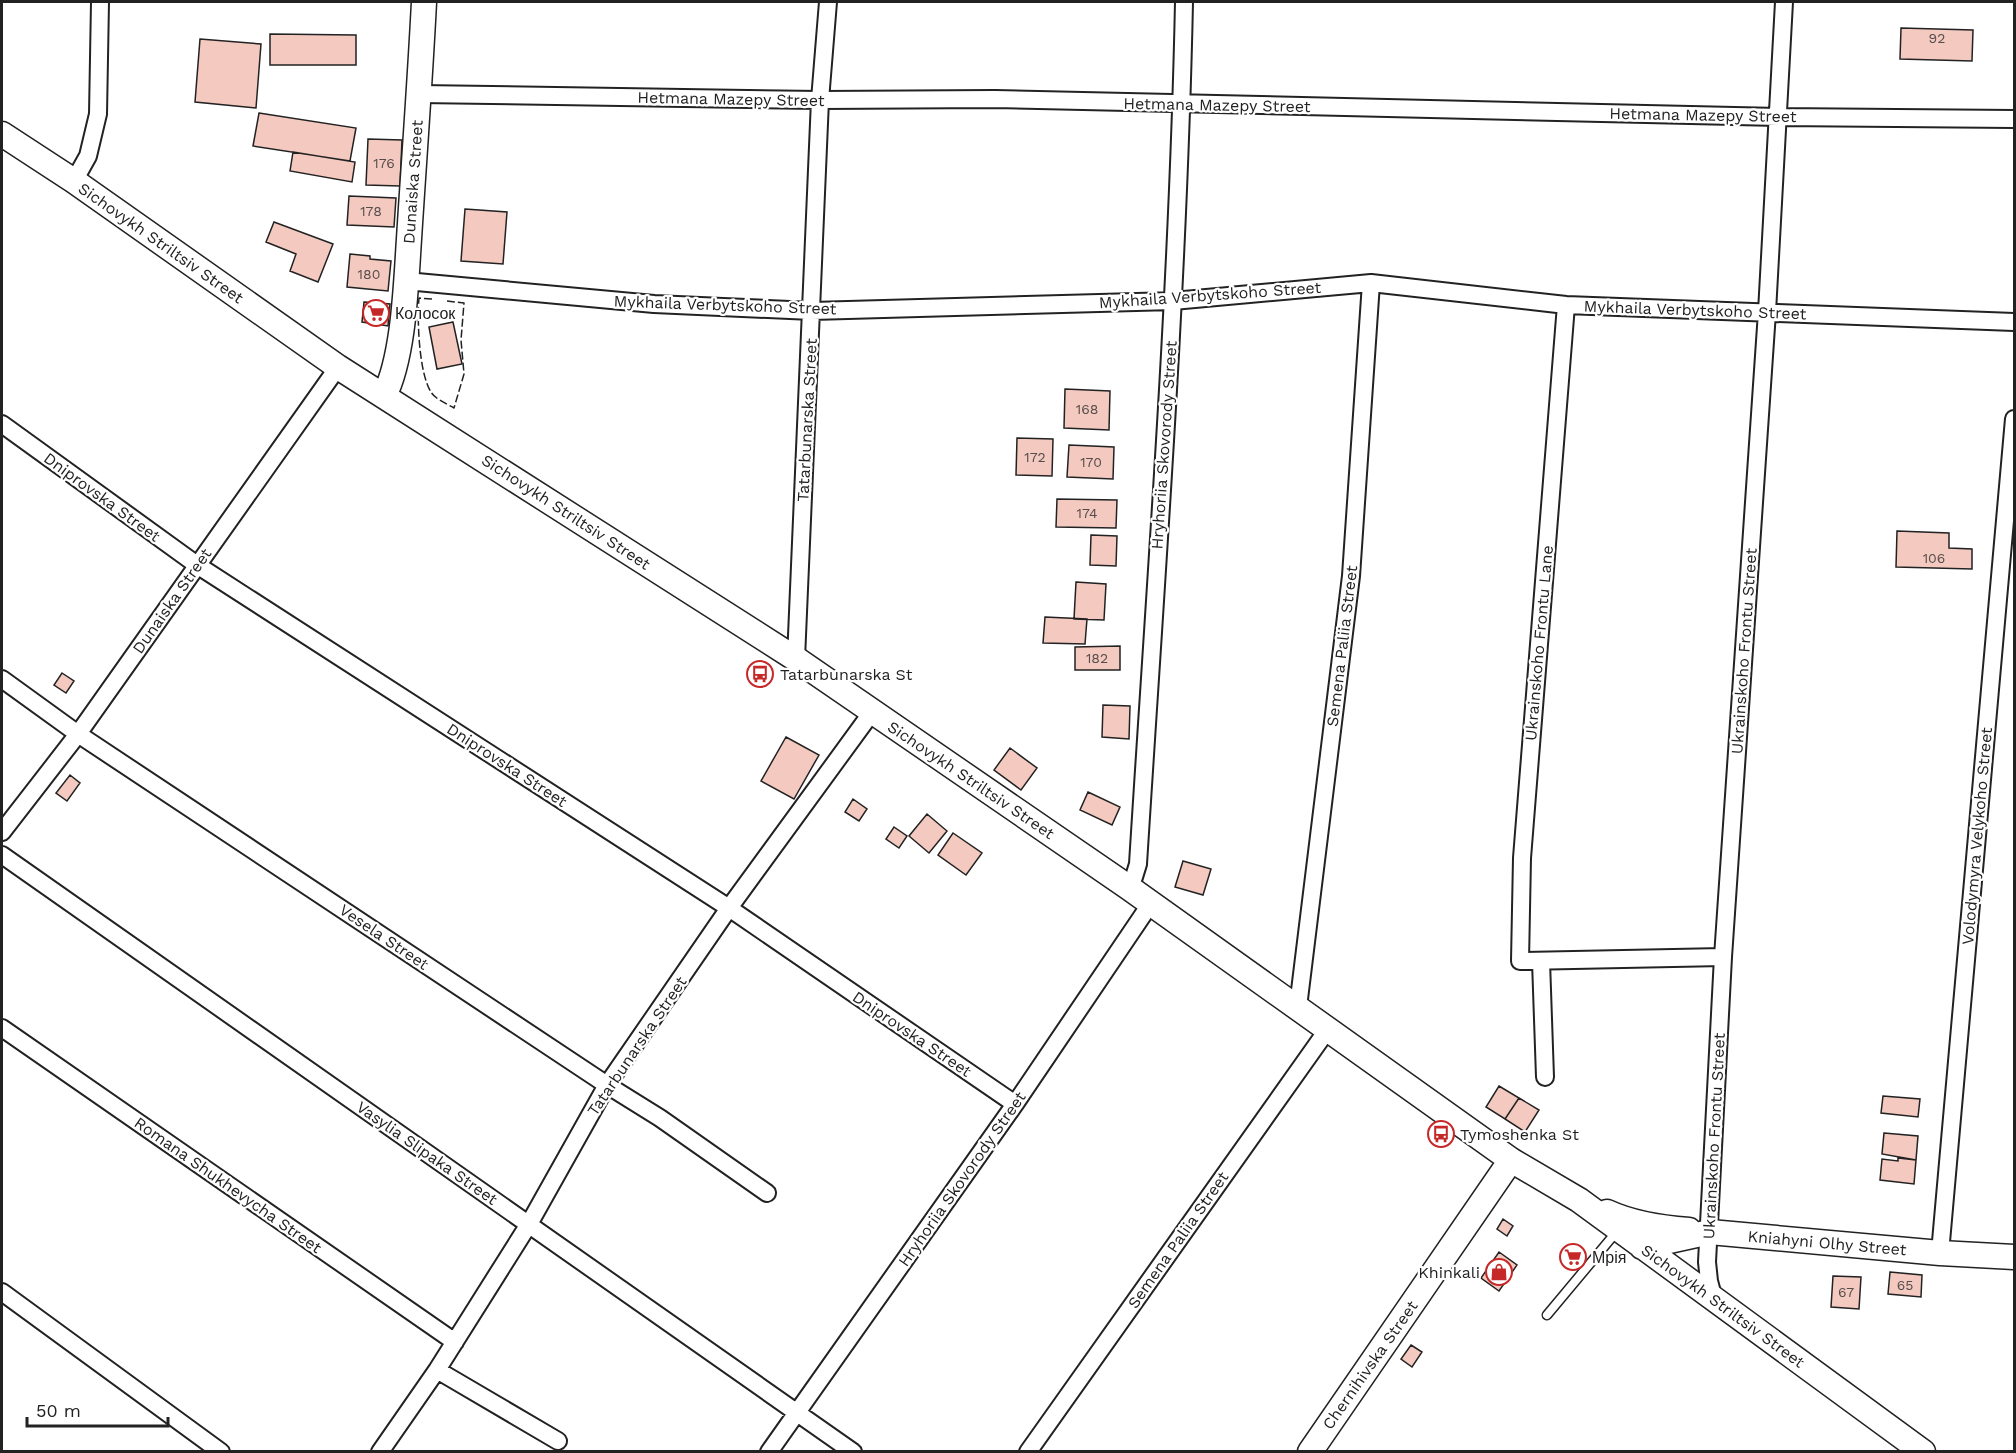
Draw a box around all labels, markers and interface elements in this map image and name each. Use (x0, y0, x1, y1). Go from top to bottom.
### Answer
house number: 92 (1929, 30, 1945, 46)
street label: Hetmana Mazepy Street (637, 88, 825, 110)
street label: Hetmana Mazepy Street (1123, 94, 1311, 116)
street label: Hetmana Mazepy Street (1609, 104, 1797, 126)
street label: Dunaiska Street (399, 119, 427, 245)
house number: 176 (373, 155, 395, 171)
street label: Sichovykh Striltsiv Street (75, 179, 247, 307)
house number: 178 (360, 203, 382, 219)
house number: 180 (358, 266, 380, 282)
street label: Mykhaila Verbytskoho Street (1098, 278, 1322, 312)
street label: Mykhaila Verbytskoho Street (613, 292, 837, 318)
street label: Mykhaila Verbytskoho Street (1583, 297, 1807, 323)
supermarket icon: Колосок (361, 298, 391, 328)
place label: Колосок (395, 304, 456, 323)
street label: Tatarbunarska Street (793, 337, 821, 502)
street label: Hryhoriia Skovorody Street (1147, 340, 1181, 550)
house number: 168 (1076, 401, 1098, 417)
street label: Dniprovska Street (40, 448, 164, 546)
house number: 172 (1024, 449, 1046, 465)
street label: Sichovykh Striltsiv Street (478, 450, 654, 574)
house number: 170 (1080, 454, 1102, 470)
house number: 174 (1077, 505, 1097, 521)
street label: Dunaiska Street (129, 544, 216, 657)
street label: Ukrainskoho Frontu Lane (1521, 544, 1557, 742)
street label: Ukrainskoho Frontu Street (1727, 547, 1761, 755)
house number: 106 (1923, 550, 1945, 566)
street label: Semena Paliia Street (1323, 564, 1361, 728)
house number: 182 (1086, 650, 1108, 666)
bus stop icon: Tatarbunarska St (745, 659, 775, 689)
place label: Tatarbunarska St (780, 665, 913, 684)
street label: Sichovykh Striltsiv Street (884, 717, 1058, 843)
street label: Dniprovska Street (443, 719, 571, 811)
street label: Volodymyra Velykoho Street (1958, 726, 1996, 946)
street label: Vesela Street (336, 900, 433, 974)
street label: Tatarbunarska Street (583, 973, 691, 1119)
street label: Dniprovska Street (849, 987, 975, 1081)
street label: Ukrainskoho Frontu Street (1699, 1032, 1729, 1240)
street label: Hryhoriia Skovorody Street (894, 1088, 1030, 1270)
street label: Vasylia Slipaka Street (353, 1097, 501, 1209)
street label: Romana Shukhevycha Street (131, 1113, 325, 1257)
bus stop icon: Tymoshenka St (1426, 1119, 1456, 1149)
place label: Tymoshenka St (1460, 1125, 1579, 1144)
street label: Semena Paliia Street (1124, 1168, 1233, 1312)
street label: Kniahyni Olhy Street (1747, 1227, 1907, 1259)
street label: Sichovykh Striltsiv Street (1638, 1240, 1809, 1372)
supermarket icon: Мрія (1558, 1242, 1588, 1272)
place label: Мрія (1592, 1248, 1626, 1267)
shop icon: Khinkali (1484, 1257, 1514, 1287)
place label: Khinkali (1418, 1263, 1480, 1282)
house number: 65 (1897, 1277, 1913, 1293)
house number: 67 (1838, 1284, 1854, 1300)
street label: Chernihivska Street (1318, 1297, 1422, 1433)
scale bar (27, 1390, 168, 1428)
text: 50 m (36, 1400, 81, 1421)

